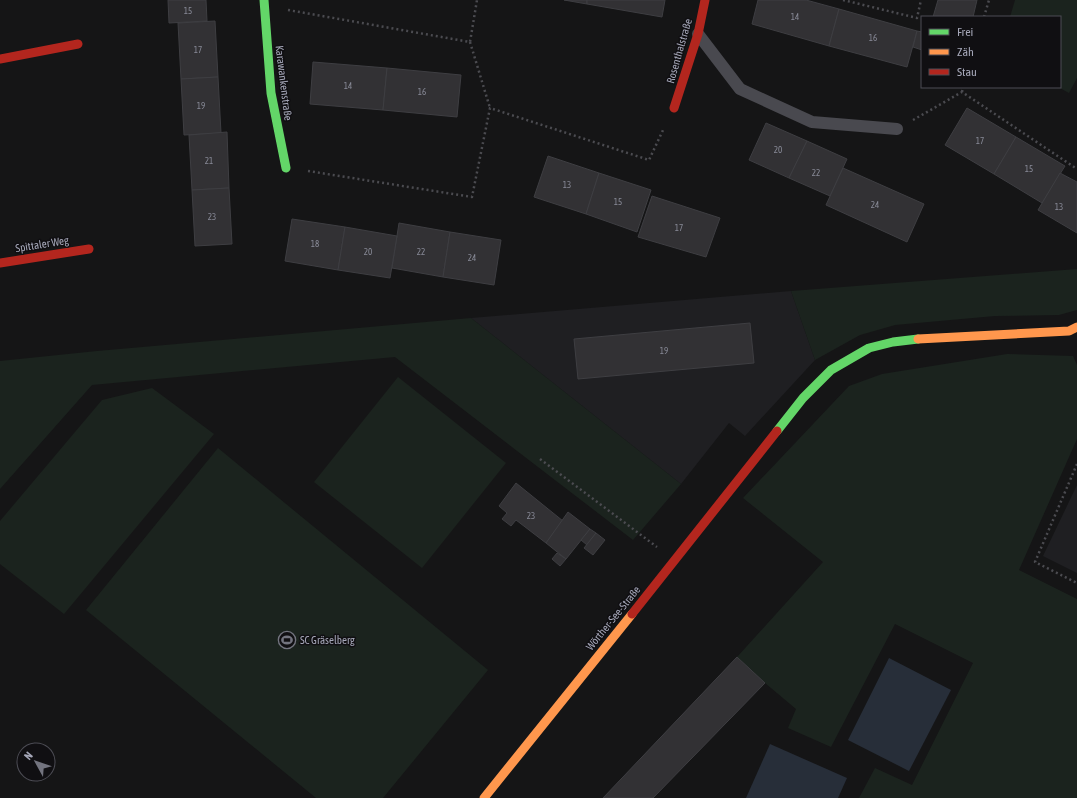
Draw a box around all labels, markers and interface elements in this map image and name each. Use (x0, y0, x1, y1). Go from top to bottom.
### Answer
house number: 15 (184, 6, 192, 16)
house number: 14 (791, 12, 799, 22)
legend (921, 16, 1061, 88)
street label: Rosenthalstraße (664, 17, 694, 85)
text: Frei (957, 25, 973, 39)
house number: 16 (869, 33, 877, 43)
house number: 17 (194, 45, 202, 55)
street label: Karawankenstraße (273, 45, 295, 121)
text: Zäh (957, 45, 974, 59)
text: Stau (957, 65, 977, 79)
house number: 14 (344, 81, 352, 91)
house number: 16 (418, 87, 426, 97)
house number: 19 (197, 101, 205, 111)
house number: 17 (976, 136, 984, 146)
house number: 20 (774, 145, 782, 155)
house number: 21 (205, 156, 213, 166)
house number: 15 (1025, 164, 1033, 174)
house number: 22 (812, 168, 820, 178)
house number: 13 (563, 180, 571, 190)
house number: 15 (614, 197, 622, 207)
house number: 24 (871, 200, 879, 210)
house number: 13 (1055, 202, 1063, 212)
house number: 23 (208, 212, 216, 222)
house number: 17 (675, 223, 683, 233)
street label: Spittaler Weg (15, 234, 70, 254)
house number: 18 (311, 239, 319, 249)
house number: 20 (364, 247, 372, 257)
house number: 22 (417, 247, 425, 257)
house number: 24 (468, 253, 476, 263)
house number: 19 (660, 346, 668, 356)
house number: 23 (527, 511, 535, 521)
street label: Wörther-See-Straße (584, 584, 642, 652)
sports icon: SC Gräselberg (277, 630, 297, 650)
place label: SC Gräselberg (300, 634, 355, 646)
north arrow (16, 742, 56, 782)
text: N (22, 749, 35, 762)

